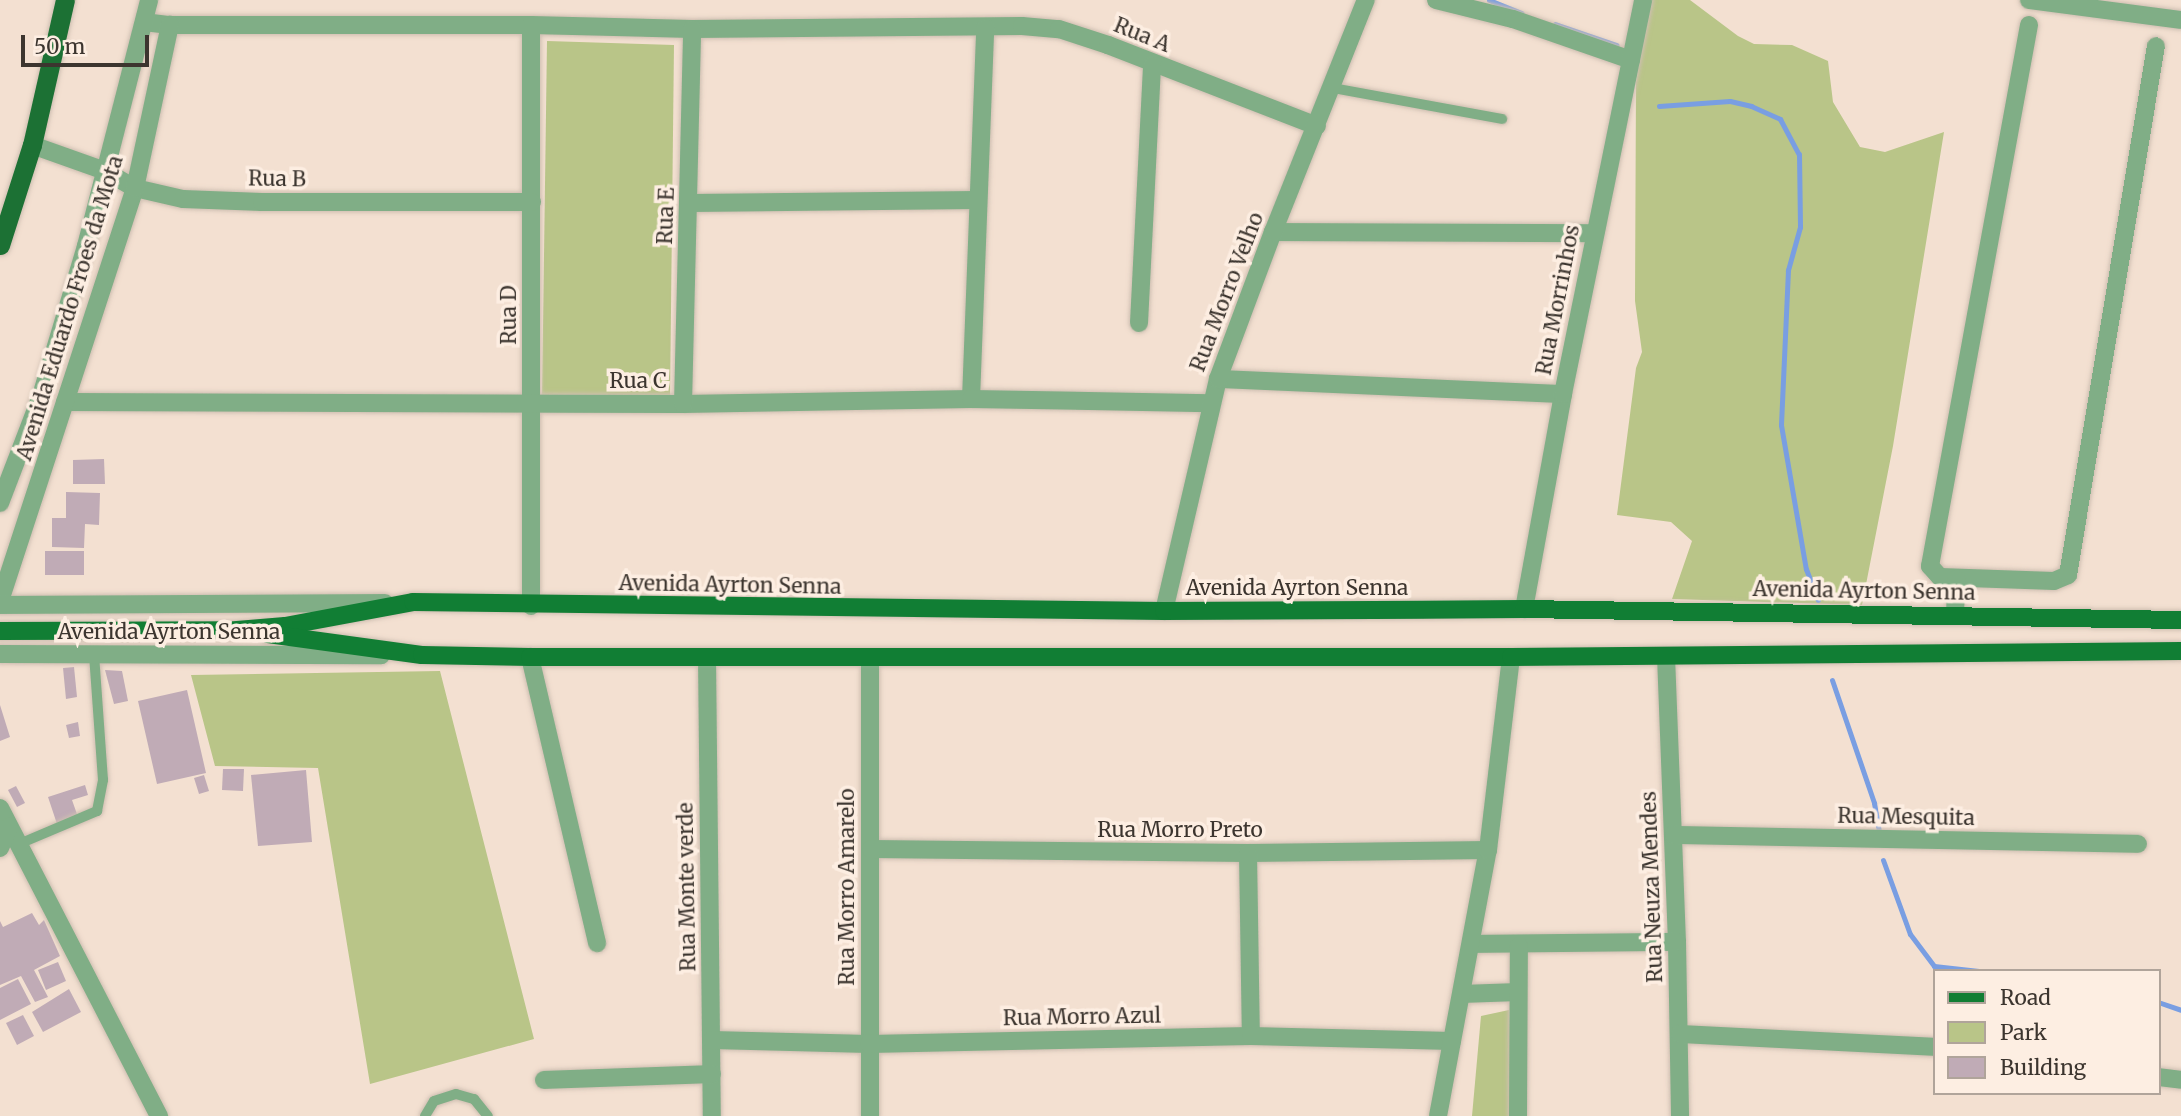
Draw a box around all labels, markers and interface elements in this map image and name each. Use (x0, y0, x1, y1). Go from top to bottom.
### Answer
street label: Rua A (1110, 12, 1174, 58)
scale bar (24, 21, 152, 65)
text: 50 m (34, 33, 85, 60)
street label: Avenida Eduardo Froes da Mota (12, 153, 128, 463)
street label: Rua B (248, 166, 306, 192)
street label: Rua E (652, 187, 680, 245)
street label: Rua Morro Velho (1185, 209, 1269, 375)
street label: Rua Morrinhos (1531, 223, 1585, 377)
street label: Rua D (496, 285, 522, 345)
street label: Rua C (609, 368, 667, 394)
street label: Avenida Ayrton Senna (618, 570, 842, 600)
street label: Avenida Ayrton Senna (1186, 575, 1408, 601)
street label: Avenida Ayrton Senna (1752, 576, 1976, 606)
street label: Avenida Ayrton Senna (58, 619, 280, 645)
street label: Rua Morro Amarelo (834, 788, 860, 986)
street label: Rua Neuza Mendes (1636, 791, 1668, 983)
street label: Rua Monte verde (673, 802, 701, 972)
street label: Rua Mesquita (1837, 803, 1975, 831)
street label: Rua Morro Preto (1097, 817, 1263, 843)
legend (1932, 969, 2160, 1095)
text: Road (2000, 984, 2051, 1011)
street label: Rua Morro Azul (1003, 1003, 1161, 1031)
text: Park (2000, 1019, 2047, 1046)
text: Building (2000, 1054, 2086, 1081)

